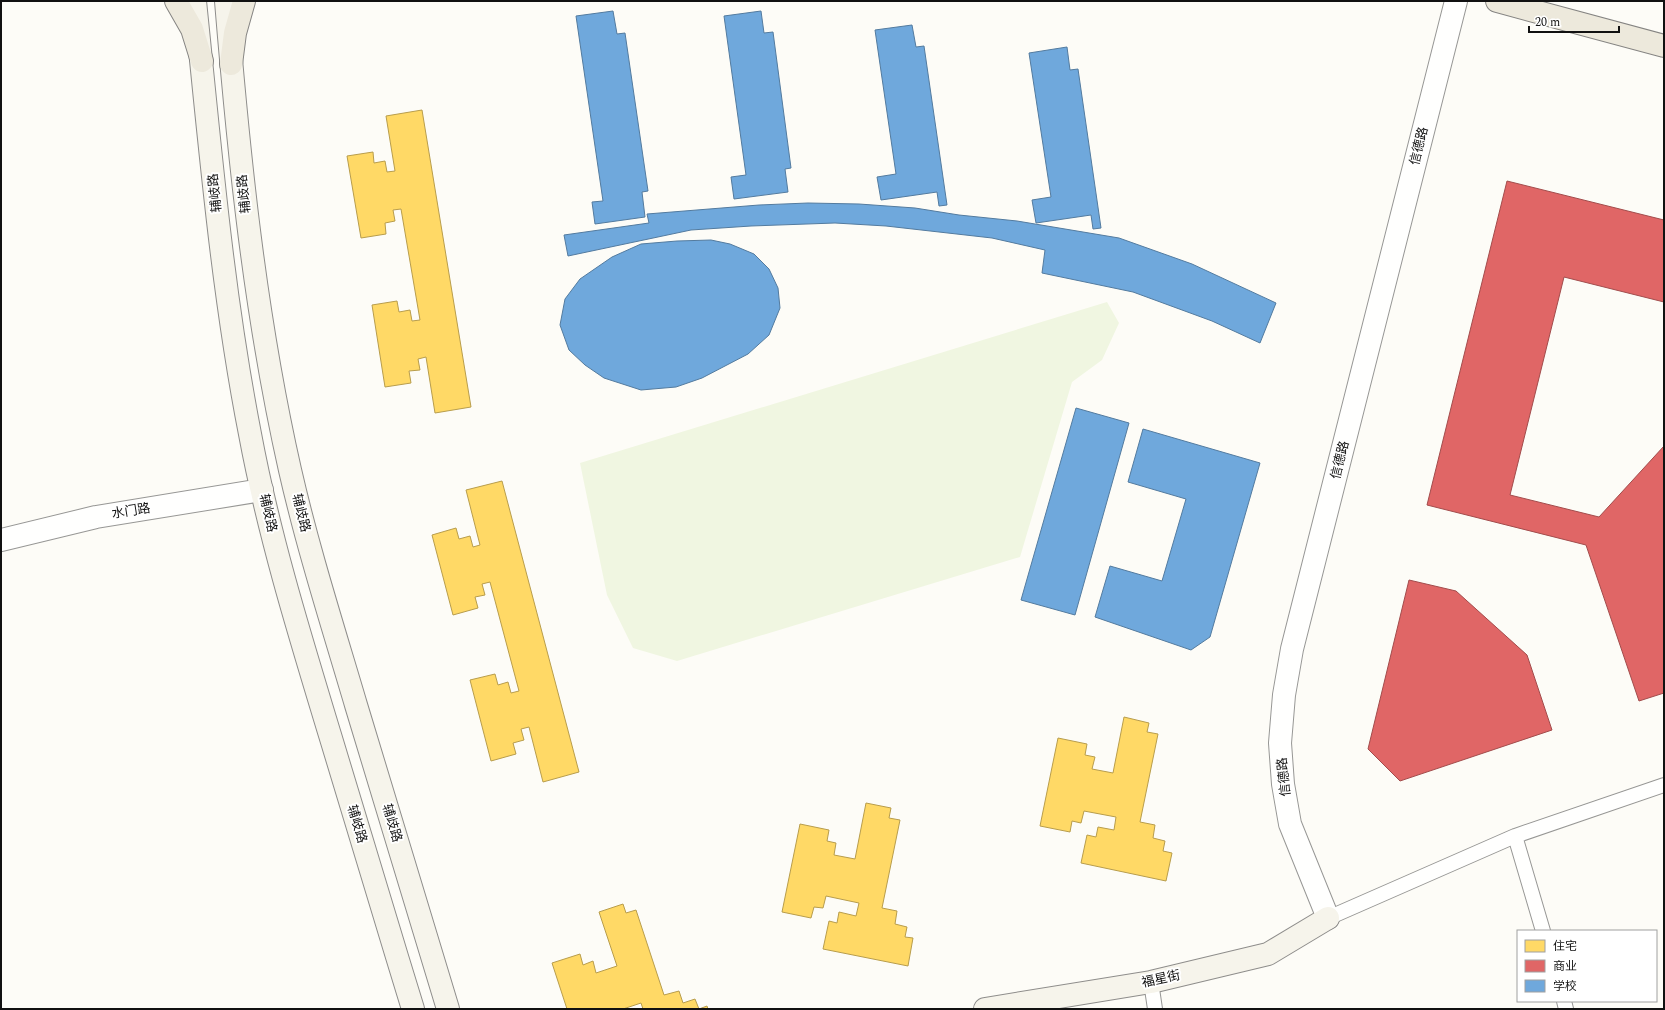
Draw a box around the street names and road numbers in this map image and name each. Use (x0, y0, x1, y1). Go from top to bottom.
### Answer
street label: 信德路 (1405, 125, 1433, 167)
street label: 辅岐路 (203, 173, 227, 213)
street label: 辅歧路 (232, 174, 256, 214)
street label: 信德路 (1326, 439, 1354, 481)
street label: 辅岐路 (254, 492, 282, 534)
street label: 辅歧路 (287, 492, 315, 534)
street label: 水门路 (110, 498, 152, 524)
street label: 信德路 (1272, 757, 1296, 797)
street label: 辅歧路 (377, 801, 407, 845)
street label: 辅岐路 (342, 802, 372, 846)
street label: 福星街 (1140, 965, 1182, 993)

